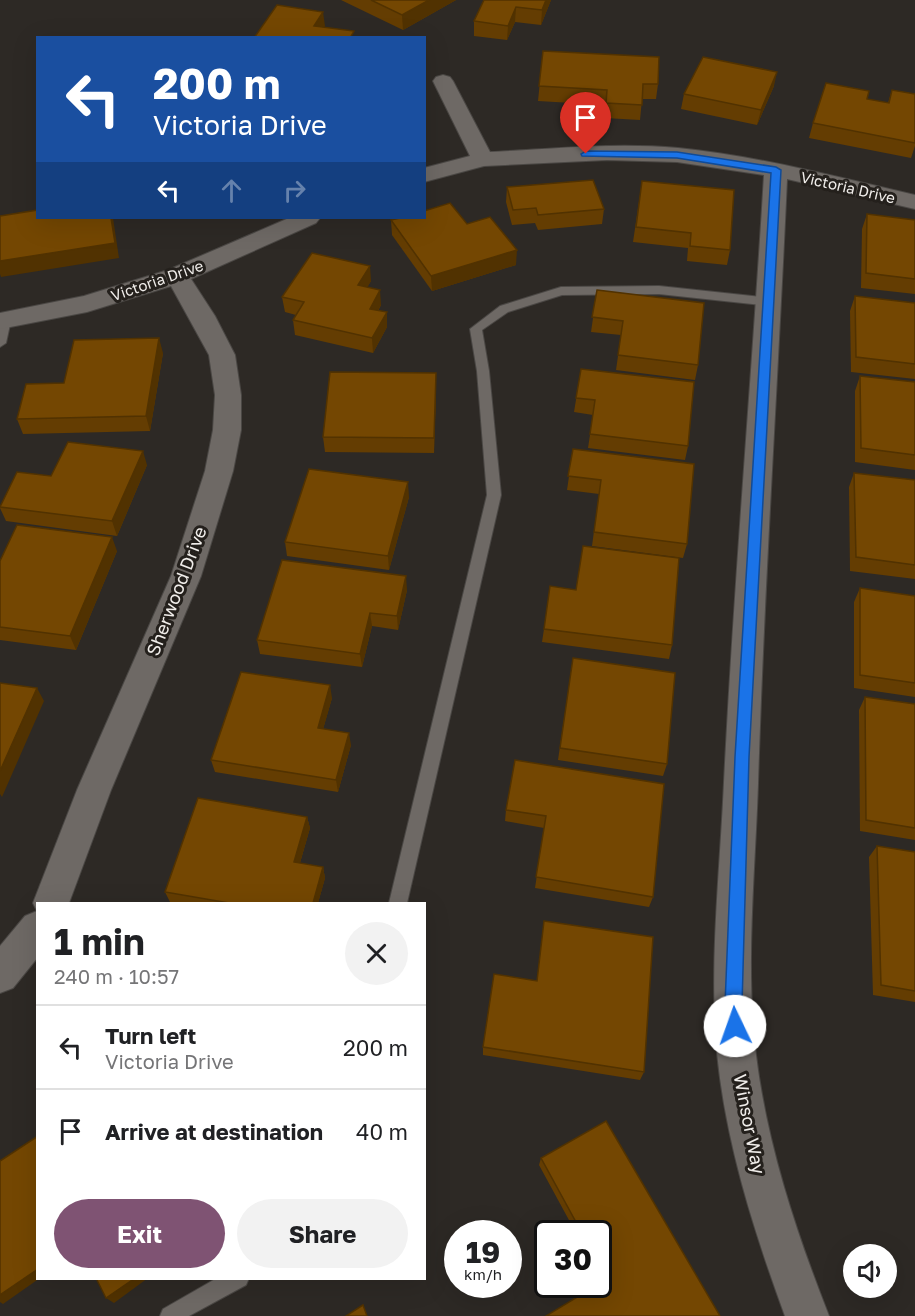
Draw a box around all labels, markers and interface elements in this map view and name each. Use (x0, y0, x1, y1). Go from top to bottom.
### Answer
text: 200 m (153, 58, 280, 108)
icon: left (54, 60, 132, 138)
pin (560, 92, 611, 154)
icon: arrive (569, 101, 602, 134)
text: Victoria Drive (153, 109, 327, 141)
street label: Victoria Drive (799, 167, 897, 207)
icon: left (152, 174, 185, 207)
icon: ahead (215, 174, 248, 207)
icon: right (278, 174, 311, 207)
street label: Victoria Drive (108, 256, 206, 304)
street label: Sherwood Drive (141, 523, 211, 659)
text: 1 min (54, 920, 145, 963)
button: close (345, 922, 408, 985)
text: 240 m · 10:57 (54, 964, 179, 988)
position arrow (703, 994, 767, 1058)
text: Turn left (105, 1022, 196, 1049)
icon: left (54, 1031, 87, 1064)
text: 200 m (343, 1034, 408, 1061)
text: Victoria Drive (105, 1049, 234, 1073)
street label: Winsor Way (730, 1072, 770, 1176)
icon: arrive (54, 1115, 87, 1148)
text: Arrive at destination (105, 1118, 323, 1145)
text: 40 m (356, 1118, 408, 1145)
button: Exit (54, 1199, 225, 1268)
button: Share (237, 1199, 408, 1268)
speed limit sign: 30 (534, 1220, 612, 1298)
text: 19 (466, 1234, 500, 1270)
map controls (843, 1244, 897, 1298)
button: sound (843, 1244, 897, 1298)
text: km/h (464, 1265, 502, 1283)

